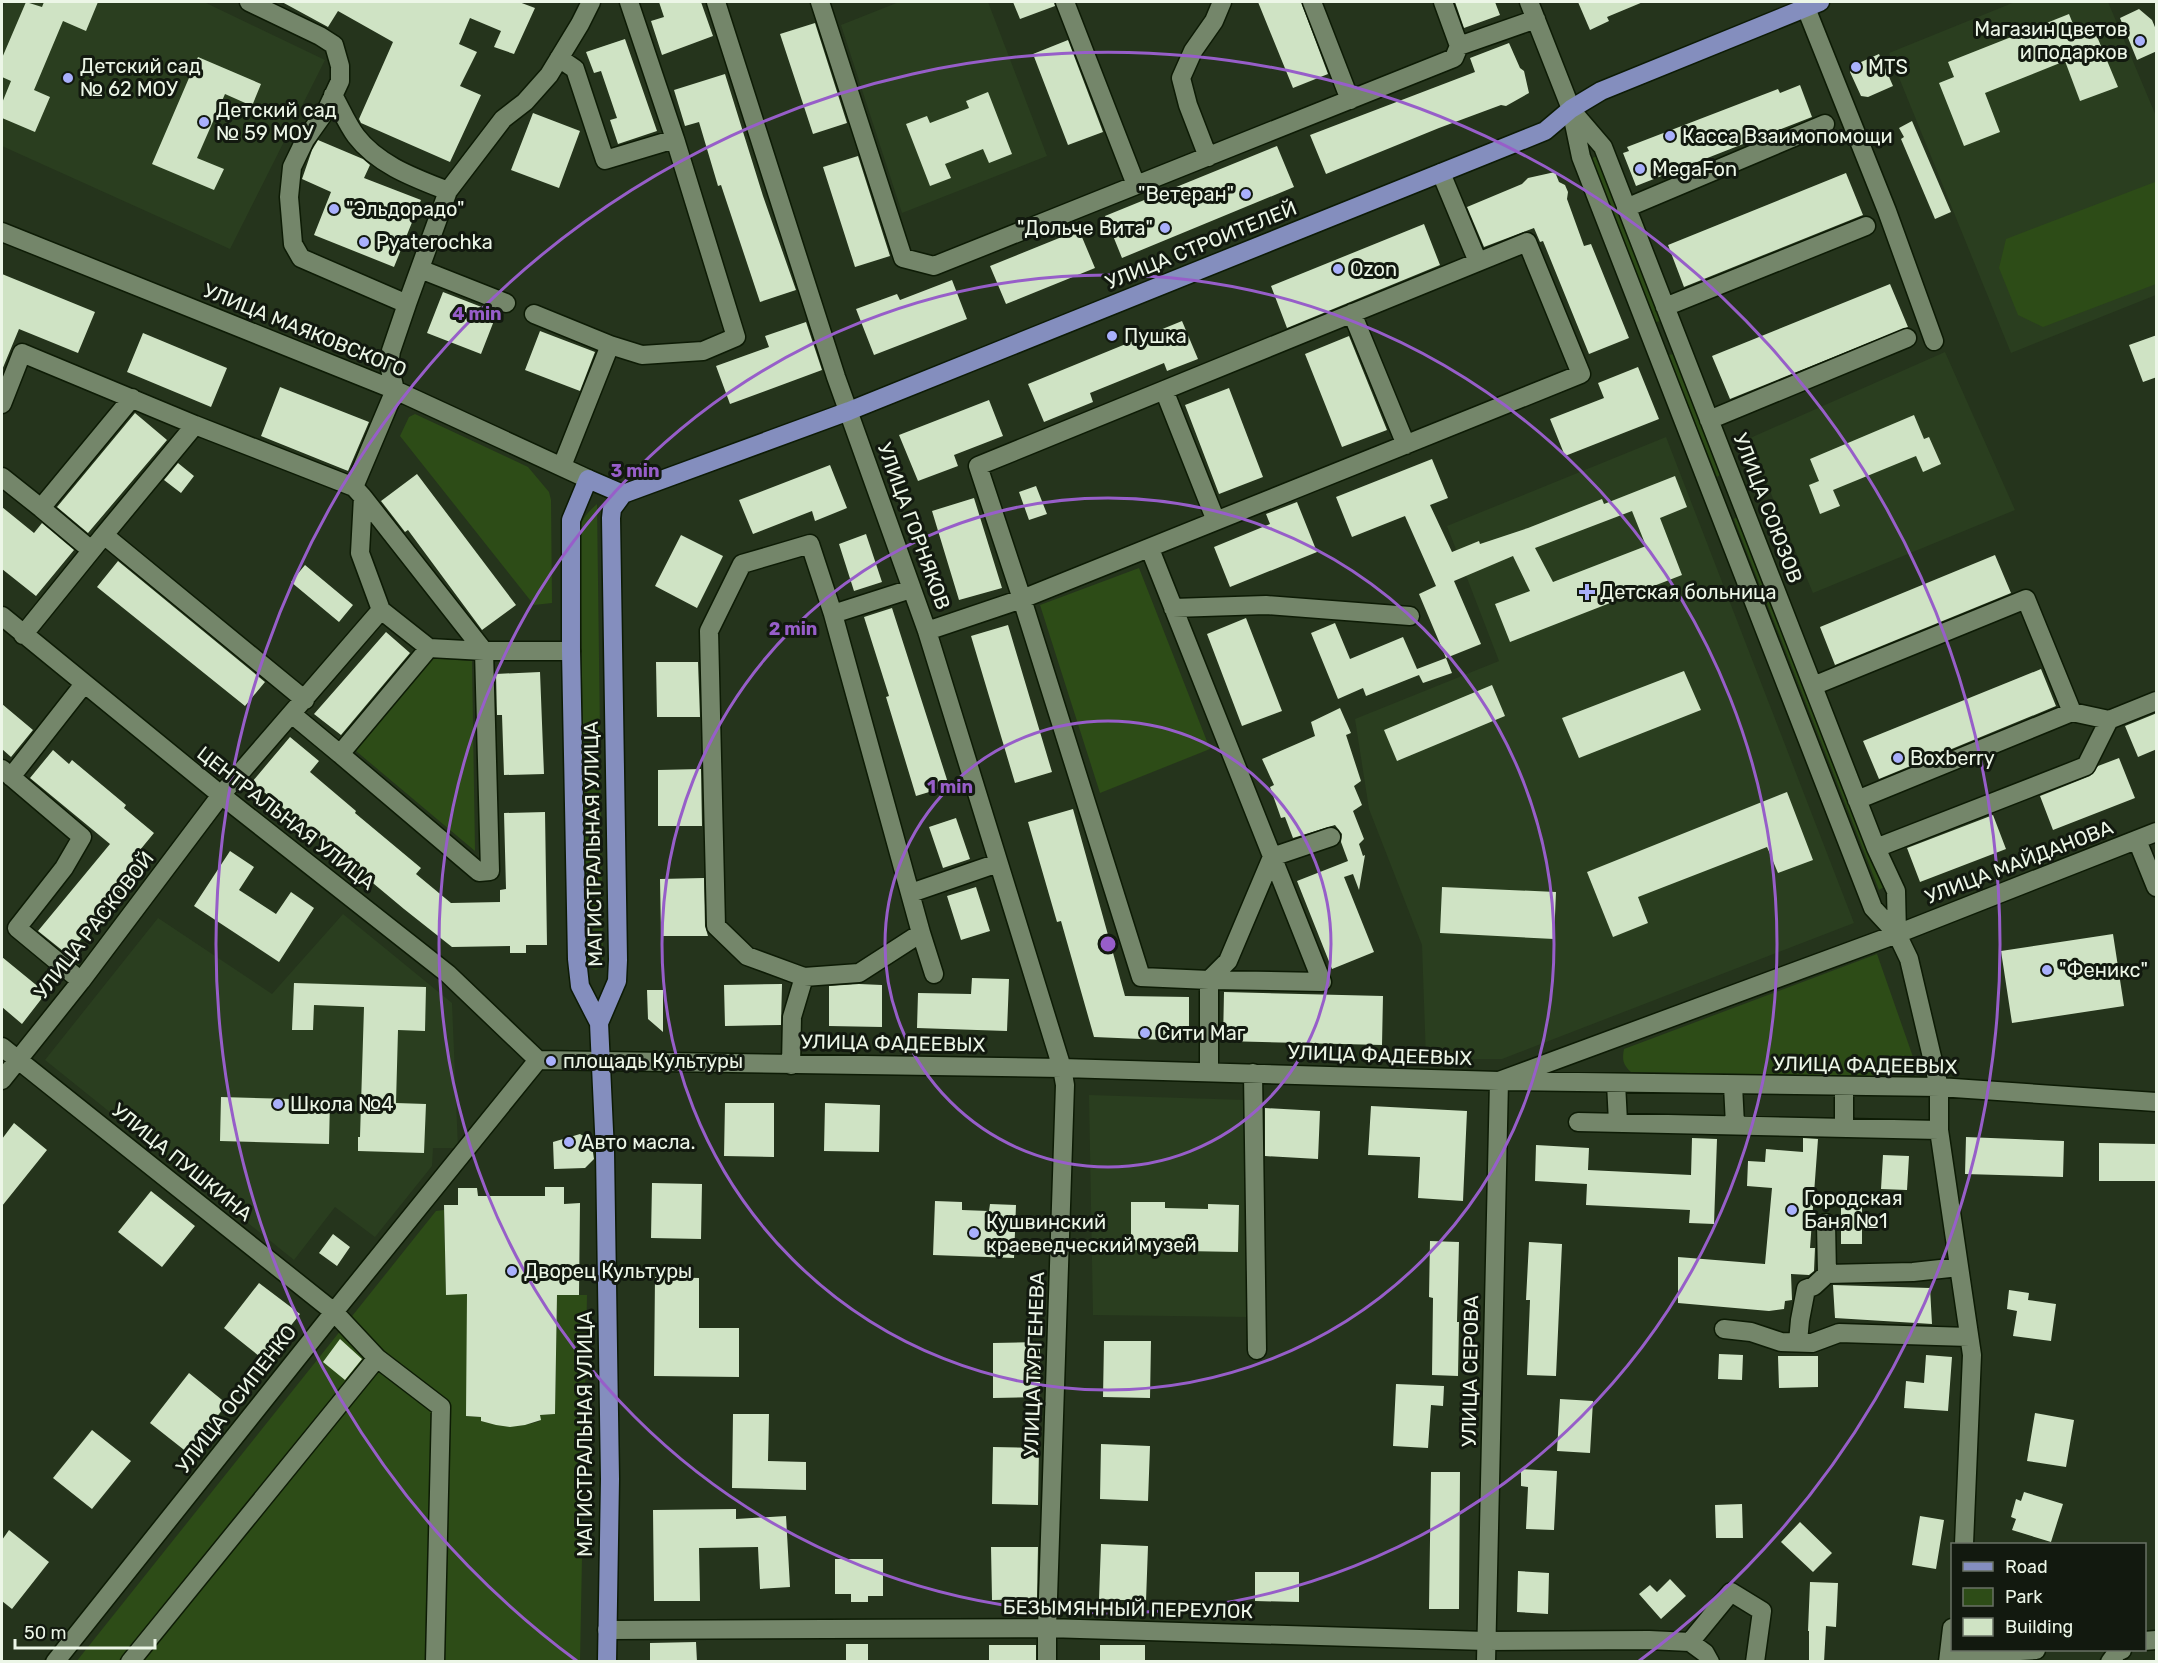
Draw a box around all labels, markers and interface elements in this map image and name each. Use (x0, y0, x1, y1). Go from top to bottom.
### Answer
place label: Магазин цветов и подарков (1974, 17, 2128, 64)
marker: Магазин цветов и подарков (2133, 34, 2147, 48)
place label: Детский сад № 62 МОУ (80, 54, 201, 101)
place label: MTS (1868, 55, 1908, 79)
marker: MTS (1849, 60, 1863, 74)
marker: Детский сад № 62 МОУ (61, 71, 75, 85)
place label: Детский сад № 59 МОУ (216, 98, 337, 145)
marker: Детский сад № 59 МОУ (197, 115, 211, 129)
place label: Касса Взаимопомощи (1682, 124, 1893, 148)
marker: Касса Взаимопомощи (1663, 129, 1677, 143)
place label: MegaFon (1652, 157, 1737, 181)
marker: MegaFon (1633, 162, 1647, 176)
place label: "Ветеран" (1138, 182, 1234, 206)
marker: "Ветеран" (1239, 187, 1253, 201)
street label: УЛИЦА СТРОИТЕЛЕЙ (1102, 196, 1300, 294)
place label: "Эльдорадо" (346, 197, 464, 221)
marker: "Эльдорадо" (327, 202, 341, 216)
place label: "Дольче Вита" (1017, 216, 1153, 240)
marker: "Дольче Вита" (1158, 221, 1172, 235)
place label: Pyaterochka (376, 230, 493, 254)
marker: Pyaterochka (357, 235, 371, 249)
place label: Ozon (1350, 257, 1397, 281)
marker: Ozon (1331, 262, 1345, 276)
street label: УЛИЦА МАЯКОВСКОГО (200, 278, 410, 382)
text: 4 min (452, 303, 502, 325)
place label: Пушка (1124, 324, 1187, 348)
marker: Пушка (1105, 329, 1119, 343)
street label: УЛИЦА СОЮЗОВ (1728, 430, 1808, 586)
street label: УЛИЦА ГОРНЯКОВ (873, 439, 955, 613)
text: 3 min (611, 460, 659, 482)
place label: Детская больница (1600, 580, 1777, 604)
marker: Детская больница (1578, 583, 1596, 601)
text: 2 min (769, 618, 817, 640)
street label: МАГИСТРАЛЬНАЯ УЛИЦА (579, 721, 607, 967)
street label: ЦЕНТРАЛЬНАЯ УЛИЦА (192, 741, 380, 895)
place label: Boxberry (1910, 746, 1995, 770)
marker: Boxberry (1891, 751, 1905, 765)
text: 1 min (927, 776, 973, 798)
street label: УЛИЦА МАЙДАНОВА (1922, 815, 2116, 909)
street label: УЛИЦА РАСКОВОЙ (29, 847, 159, 1003)
centre of rings (1098, 934, 1118, 954)
place label: "Феникс" (2059, 958, 2148, 982)
marker: "Феникс" (2040, 963, 2054, 977)
place label: Сити Маг (1157, 1021, 1246, 1045)
marker: Сити Маг (1138, 1026, 1152, 1040)
street label: УЛИЦА ФАДЕЕВЫХ (801, 1029, 986, 1057)
street label: УЛИЦА ФАДЕЕВЫХ (1287, 1040, 1473, 1070)
place label: площадь Культуры (563, 1049, 743, 1073)
street label: УЛИЦА ФАДЕЕВЫХ (1773, 1051, 1958, 1079)
marker: площадь Культуры (544, 1054, 558, 1068)
place label: Школа №4 (290, 1092, 394, 1116)
marker: Школа №4 (271, 1097, 285, 1111)
street label: УЛИЦА ПУШКИНА (107, 1098, 257, 1226)
place label: Авто масла. (581, 1130, 696, 1154)
marker: Авто масла. (562, 1135, 576, 1149)
place label: Городская Баня №1 (1804, 1186, 1903, 1233)
marker: Городская Баня №1 (1785, 1203, 1799, 1217)
place label: Кушвинский краеведческий музей (986, 1210, 1197, 1257)
marker: Кушвинский краеведческий музей (967, 1226, 981, 1240)
place label: Дворец Культуры (524, 1259, 692, 1283)
marker: Дворец Культуры (505, 1264, 519, 1278)
street label: УЛИЦА ТУРГЕНЕВА (1019, 1271, 1049, 1457)
street label: УЛИЦА СЕРОВА (1457, 1295, 1483, 1447)
street label: МАГИСТРАЛЬНАЯ УЛИЦА (573, 1311, 597, 1557)
street label: УЛИЦА ОСИПЕНКО (171, 1320, 301, 1478)
legend (1951, 1543, 2146, 1651)
text: Road (2005, 1556, 2048, 1578)
text: Park (2005, 1586, 2043, 1608)
street label: БЕЗЫМЯННЫЙ ПЕРЕУЛОК (1003, 1595, 1254, 1623)
scale bar (15, 1612, 154, 1650)
text: Building (2005, 1616, 2073, 1638)
text: 50 m (24, 1622, 67, 1644)

